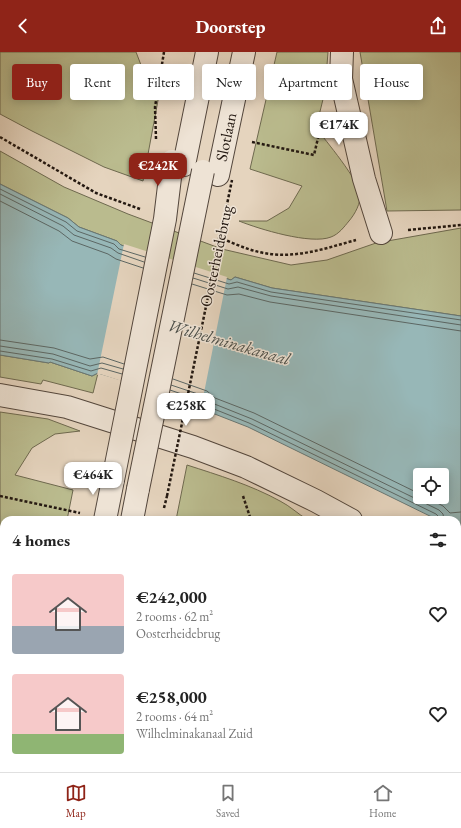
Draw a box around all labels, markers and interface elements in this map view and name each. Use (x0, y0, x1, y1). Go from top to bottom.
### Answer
icon: back (12, 15, 34, 37)
text: Doorstep (195, 15, 266, 38)
icon: share (427, 15, 449, 37)
chip: Buy (12, 64, 62, 100)
chip: Rent (70, 64, 125, 100)
chip: Filters (133, 64, 194, 100)
chip: New (202, 64, 256, 100)
chip: Apartment (264, 64, 352, 100)
chip: House (360, 64, 423, 100)
street label: Slotlaan (211, 110, 242, 163)
pin: €174K (311, 112, 367, 146)
text: €174K (319, 116, 359, 133)
pin: €242K (130, 153, 186, 187)
text: €242K (138, 157, 178, 174)
street label: Oosterheidebrug (195, 202, 237, 309)
water label: Wilhelminakanaal (165, 314, 294, 370)
pin: €258K (158, 393, 214, 427)
text: €258K (166, 397, 206, 414)
pin: €464K (65, 462, 121, 496)
text: €464K (73, 466, 113, 483)
map controls (413, 468, 449, 504)
button: locate (413, 468, 449, 504)
text: 4 homes (12, 529, 70, 551)
icon: filters (427, 529, 449, 551)
text: €242,000 (136, 586, 207, 608)
icon: home (44, 590, 92, 638)
icon: heart (427, 603, 449, 625)
text: 2 rooms · 62 m² (136, 608, 213, 625)
text: Oosterheidebrug (136, 625, 220, 642)
text: €258,000 (136, 686, 207, 708)
icon: home (44, 690, 92, 738)
icon: heart (427, 703, 449, 725)
text: 2 rooms · 64 m² (136, 708, 213, 725)
text: Wilhelminakanaal Zuid (136, 725, 253, 742)
tab: Map (65, 782, 87, 820)
tab: Saved (216, 782, 240, 820)
tab: Home (369, 782, 396, 820)

